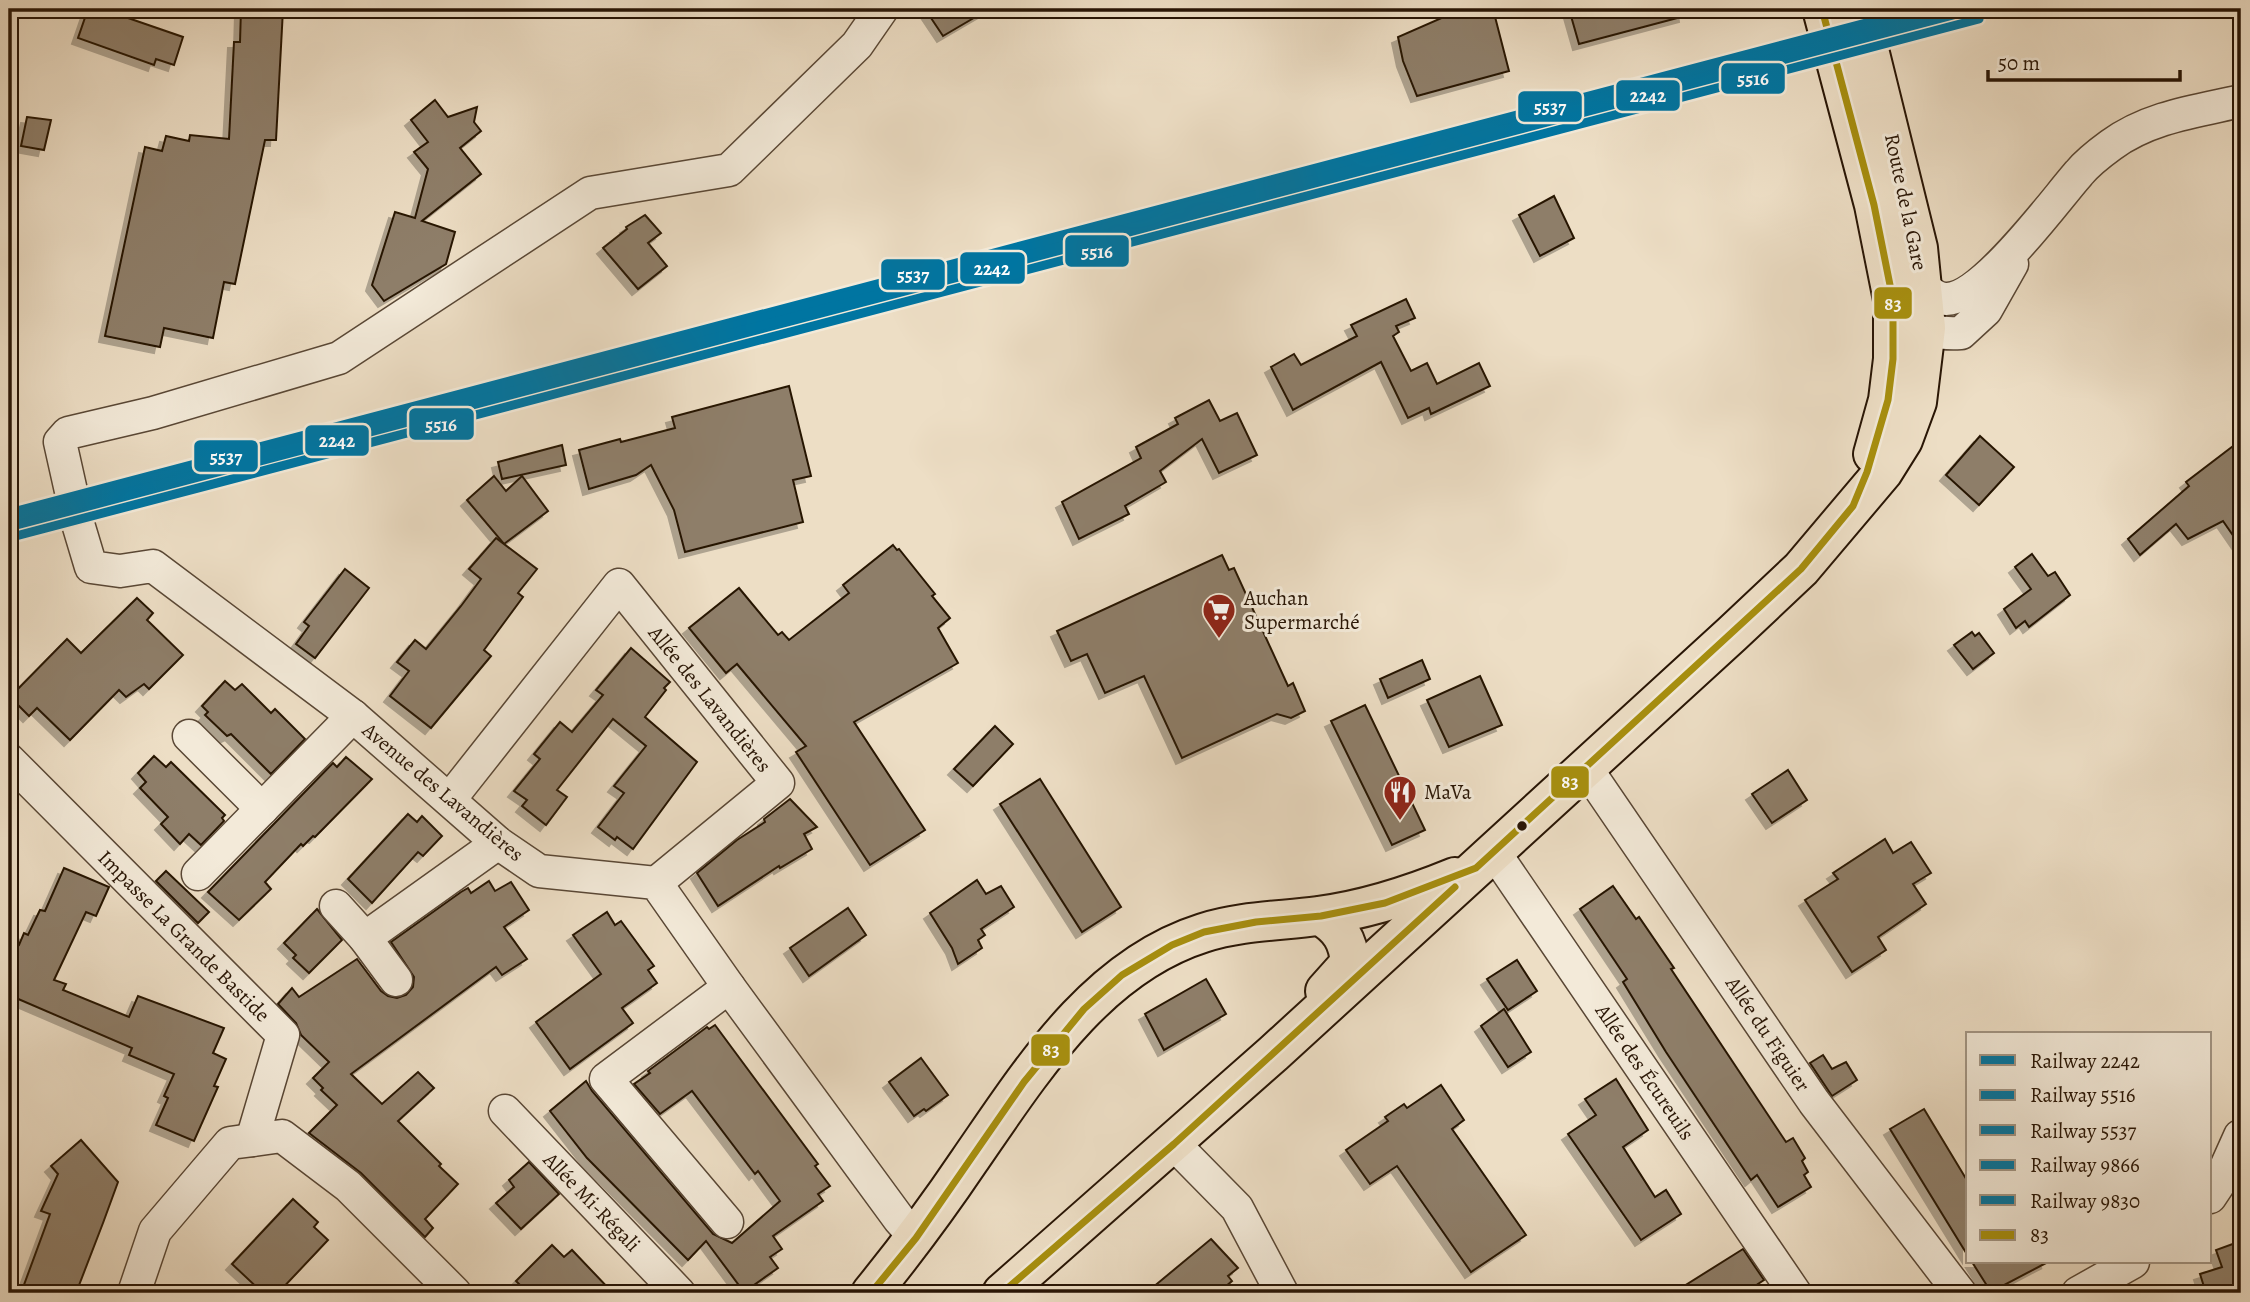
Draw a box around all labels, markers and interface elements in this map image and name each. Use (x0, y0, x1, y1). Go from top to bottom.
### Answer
scale bar (1988, 38, 2180, 82)
text: 50 m (1998, 49, 2040, 77)
line badge: 5516 (1720, 62, 1786, 95)
text: 5516 (1737, 66, 1769, 92)
line badge: 2242 (1615, 79, 1681, 112)
text: 2242 (1630, 83, 1666, 109)
line badge: 5537 (1517, 90, 1583, 123)
text: 5537 (1534, 94, 1567, 120)
street label: Route de la Gare (1878, 131, 1934, 273)
line badge: 5516 (1064, 234, 1130, 268)
text: 5516 (1081, 239, 1113, 265)
line badge: 2242 (959, 251, 1026, 285)
text: 2242 (974, 256, 1010, 282)
line badge: 5537 (880, 258, 946, 291)
text: 5537 (897, 262, 930, 288)
line badge: 83 (1873, 286, 1913, 320)
text: 83 (1884, 291, 1902, 317)
line badge: 5516 (408, 407, 475, 441)
text: 5516 (425, 412, 457, 438)
line badge: 2242 (304, 424, 370, 457)
text: 2242 (319, 428, 355, 454)
line badge: 5537 (193, 439, 259, 473)
text: 5537 (210, 444, 243, 470)
place label: Auchan Supermarché (1243, 584, 1360, 636)
supermarket icon: Auchan Supermarché (1200, 591, 1238, 640)
street label: Allée des Lavandières (642, 619, 778, 778)
street label: Avenue des Lavandières (356, 716, 530, 868)
line badge: 83 (1550, 765, 1590, 799)
text: 83 (1561, 769, 1579, 795)
restaurant icon: MaVa (1381, 773, 1419, 822)
place label: MaVa (1424, 778, 1472, 806)
unlabelled marker (1515, 819, 1529, 833)
street label: Impasse La Grande Bastide (92, 844, 276, 1028)
street label: Allée du Figuier (1719, 970, 1817, 1097)
street label: Allée des Écureuils (1588, 998, 1701, 1146)
legend (1966, 1032, 2212, 1264)
line badge: 83 (1030, 1033, 1071, 1067)
text: 83 (1042, 1037, 1060, 1063)
text: Railway 2242 (2030, 1047, 2140, 1075)
text: Railway 5516 (2030, 1081, 2136, 1109)
text: Railway 5537 (2030, 1117, 2136, 1145)
street label: Allée Mi-Régali (537, 1145, 647, 1258)
text: Railway 9866 (2030, 1151, 2140, 1179)
text: Railway 9830 (2030, 1187, 2140, 1215)
text: 83 (2030, 1221, 2049, 1249)

